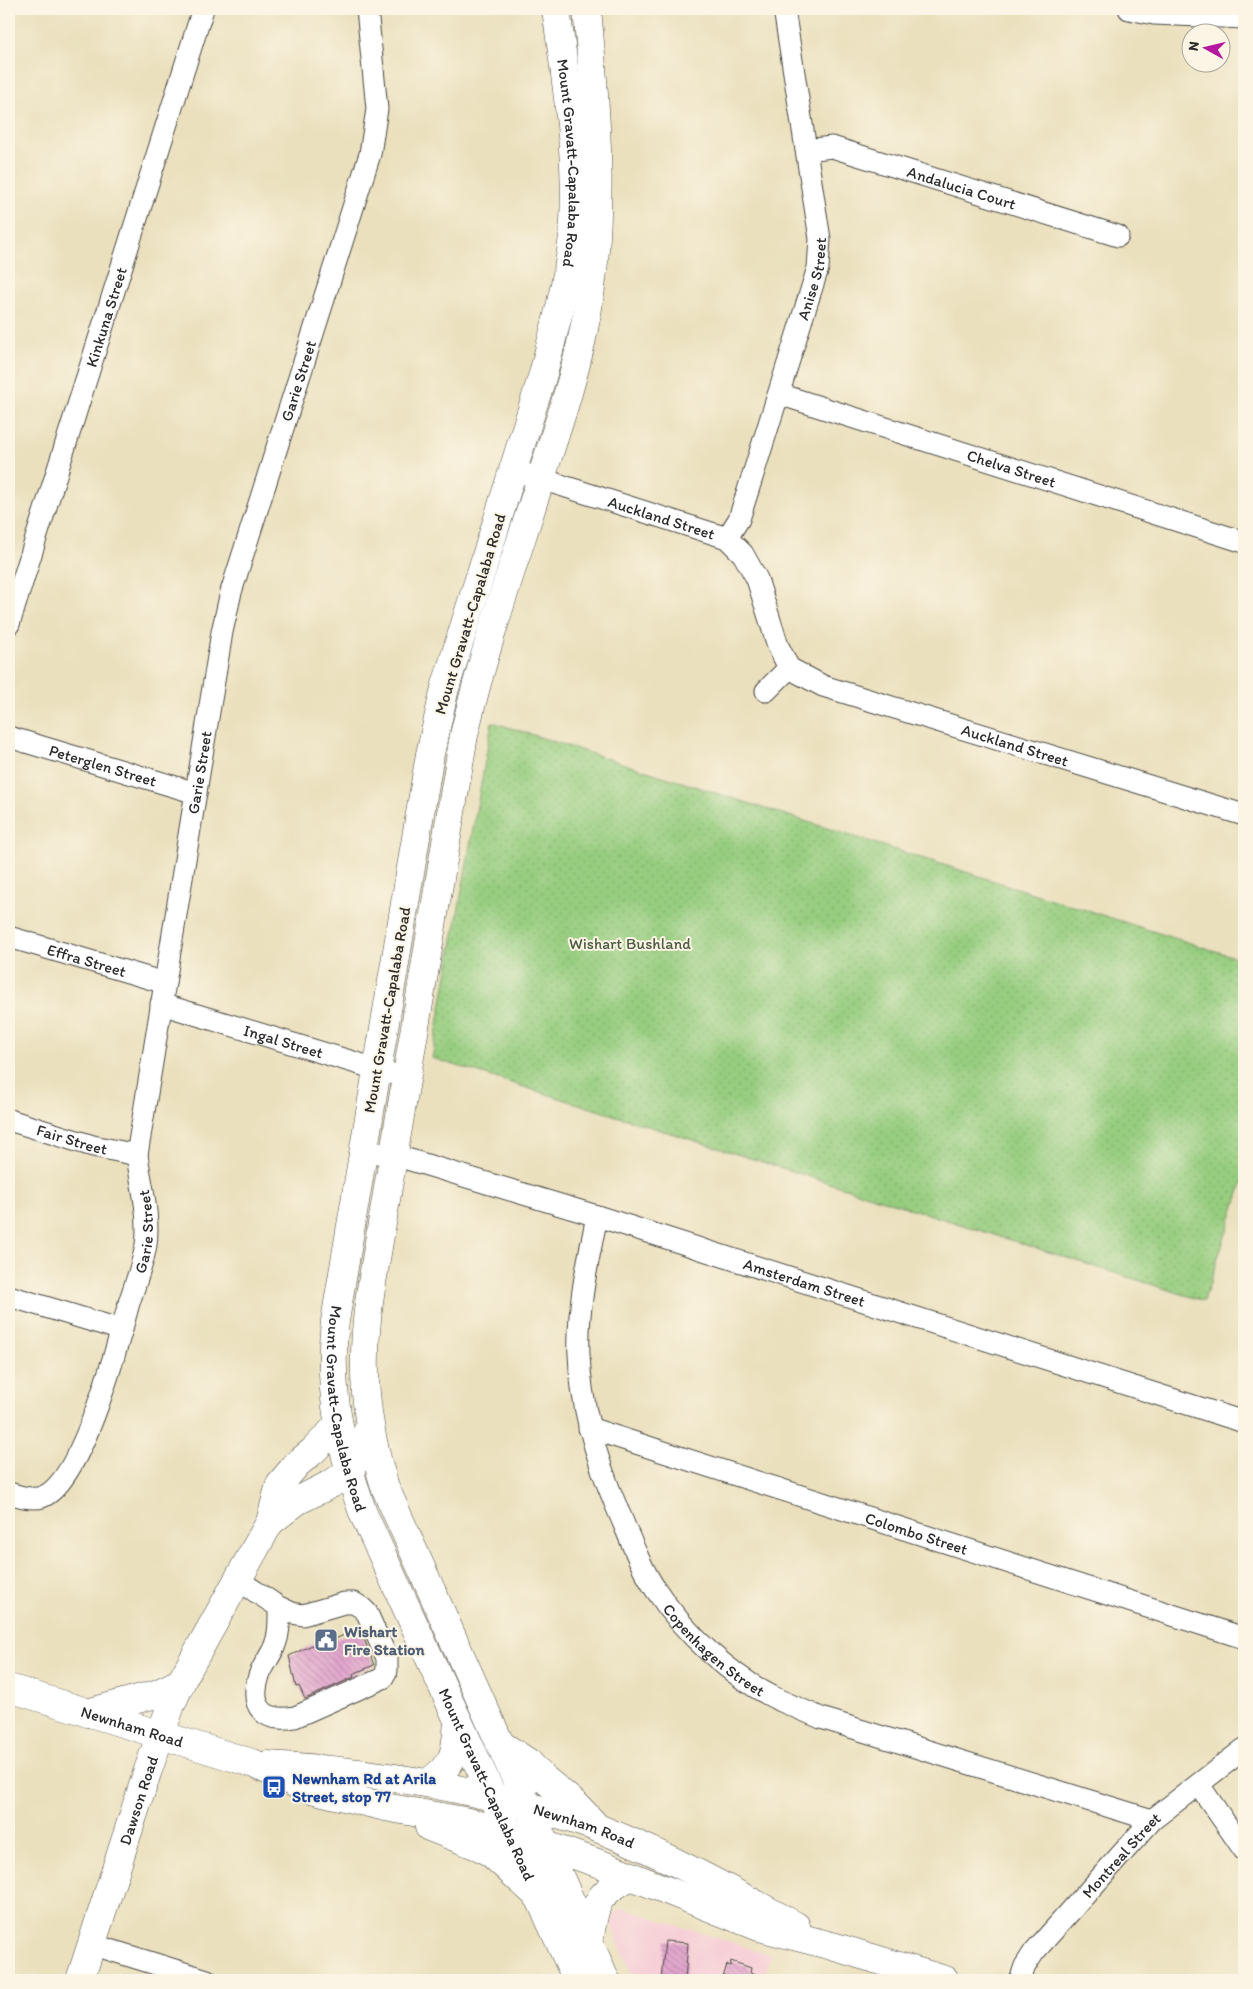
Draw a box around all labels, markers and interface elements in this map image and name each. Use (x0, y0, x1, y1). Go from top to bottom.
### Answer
north arrow (1180, 22, 1230, 72)
text: N (1185, 40, 1203, 52)
street label: Mount Gravatt-Capalaba Road (554, 58, 584, 269)
street label: Andalucia Court (905, 162, 1018, 213)
street label: Anise Street (793, 237, 830, 322)
street label: Kinkuna Street (81, 265, 131, 369)
street label: Garie Street (276, 338, 320, 424)
street label: Chelva Street (965, 445, 1058, 491)
street label: Auckland Street (606, 491, 717, 543)
street label: Mount Gravatt-Capalaba Road (430, 511, 510, 717)
street label: Auckland Street (959, 720, 1071, 770)
street label: Garie Street (183, 730, 215, 815)
street label: Peterglen Street (47, 740, 159, 790)
street label: Mount Gravatt-Capalaba Road (359, 905, 415, 1115)
park label: Wishart Bushland (569, 934, 691, 953)
street label: Effra Street (45, 939, 128, 981)
street label: Ingal Street (241, 1020, 326, 1062)
street label: Fair Street (34, 1120, 109, 1158)
street label: Garie Street (130, 1189, 157, 1275)
street label: Amsterdam Street (741, 1254, 868, 1310)
street label: Mount Gravatt-Capalaba Road (323, 1304, 371, 1514)
street label: Colombo Street (863, 1508, 970, 1558)
street label: Copenhagen Street (659, 1599, 768, 1700)
place label: Wishart Fire Station (344, 1622, 425, 1659)
public building icon: Wishart Fire Station (313, 1627, 339, 1653)
street label: Mount Gravatt-Capalaba Road (435, 1685, 540, 1884)
street label: Newnham Road (79, 1701, 186, 1751)
street label: Dawson Road (115, 1753, 162, 1847)
place label: Newnham Rd at Arila Street, stop 77 (292, 1769, 436, 1807)
bus stop icon: Newnham Rd at Arila Street, stop 77 (261, 1774, 287, 1800)
street label: Newnham Road (531, 1799, 638, 1852)
street label: Montreal Street (1078, 1808, 1164, 1902)

